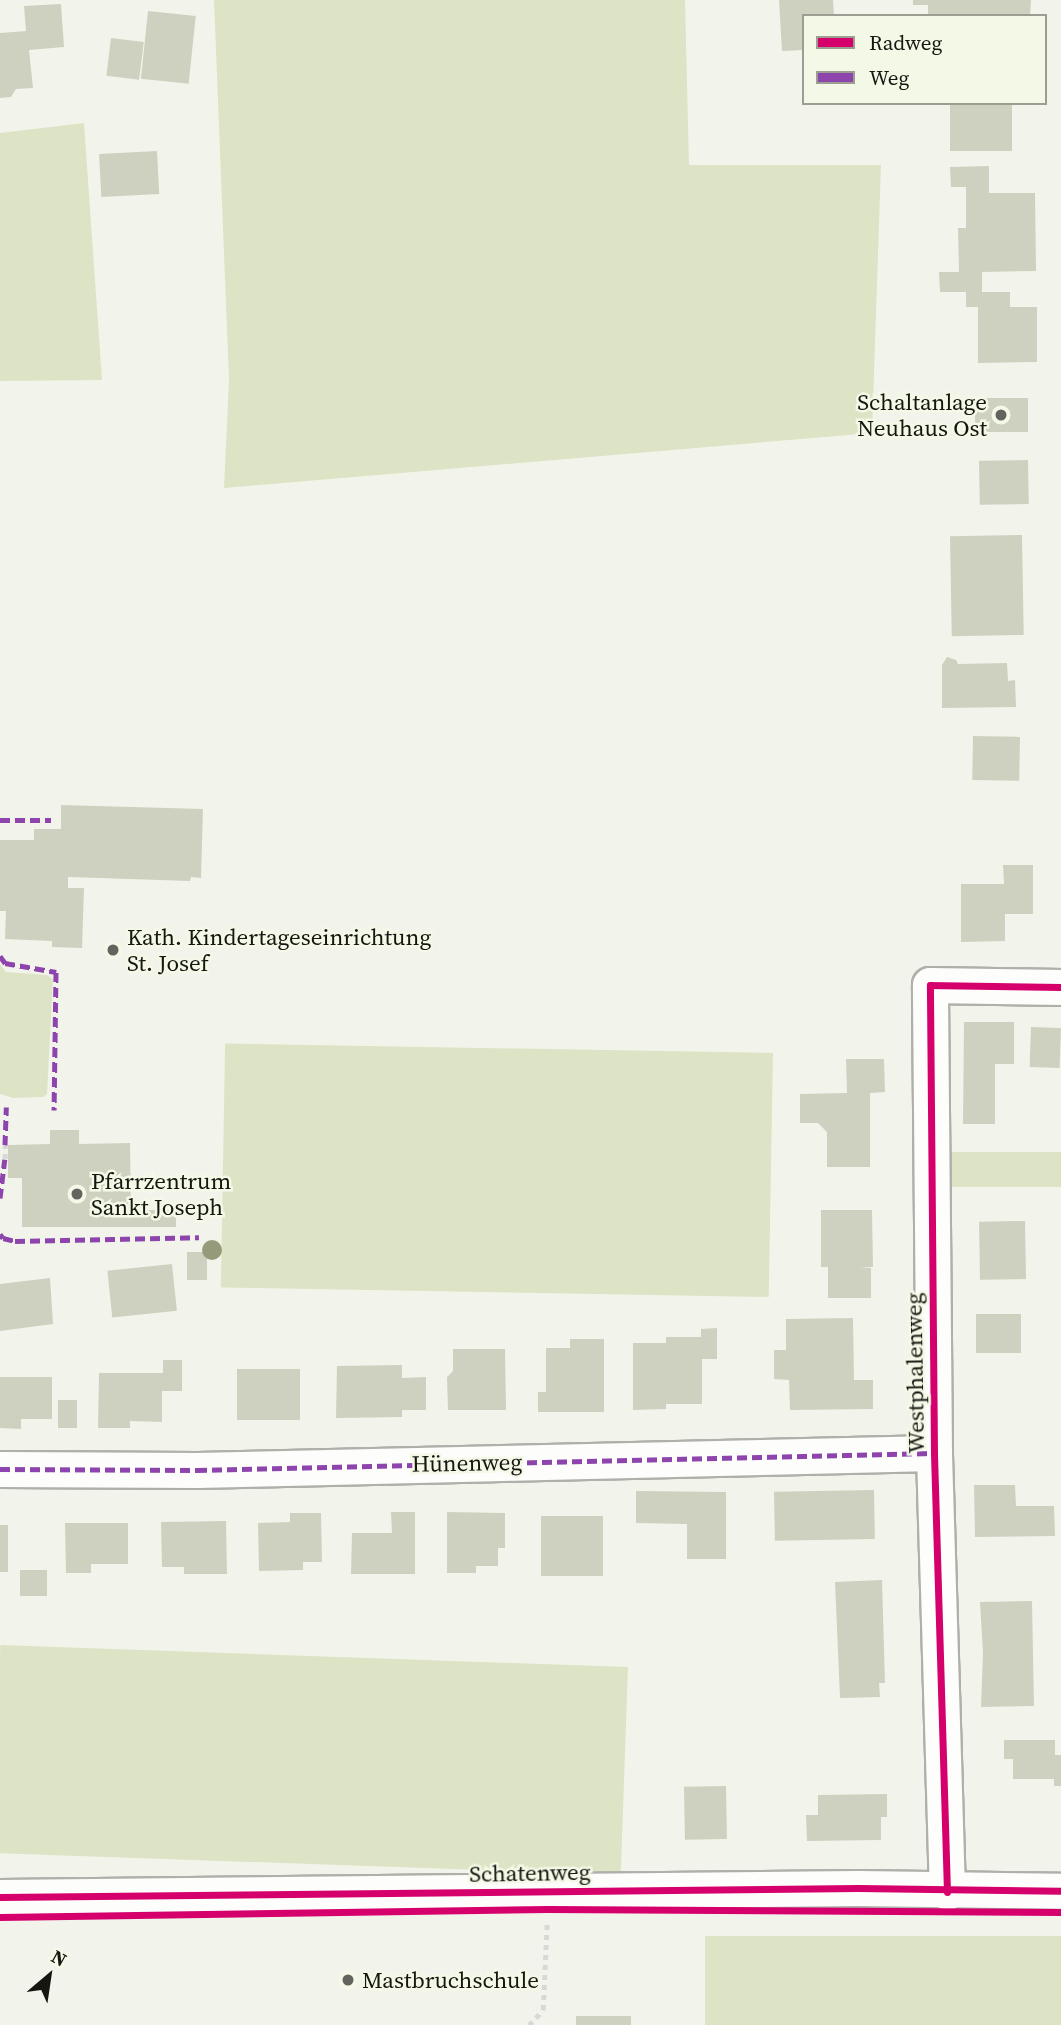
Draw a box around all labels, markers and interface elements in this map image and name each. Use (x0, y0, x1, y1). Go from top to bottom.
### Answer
legend (802, 14, 1047, 105)
text: Radweg (869, 28, 942, 57)
text: Weg (869, 63, 909, 92)
place label: Schaltanlage Neuhaus Ost (857, 388, 987, 442)
marker: Schaltanlage Neuhaus Ost (993, 407, 1009, 423)
place label: Kath. Kindertageseinrichtung St. Josef (127, 923, 431, 977)
marker: Kath. Kindertageseinrichtung St. Josef (105, 942, 121, 958)
place label: Pfarrzentrum Sankt Joseph (91, 1167, 231, 1221)
marker: Pfarrzentrum Sankt Joseph (69, 1186, 85, 1202)
street label: Westphalenweg (900, 1292, 930, 1454)
street label: Hünenweg (411, 1448, 523, 1478)
street label: Schatenweg (469, 1858, 591, 1888)
north arrow (14, 1941, 84, 2011)
text: N (47, 1943, 72, 1972)
place label: Mastbruchschule (362, 1966, 539, 1994)
marker: Mastbruchschule (340, 1972, 356, 1988)

